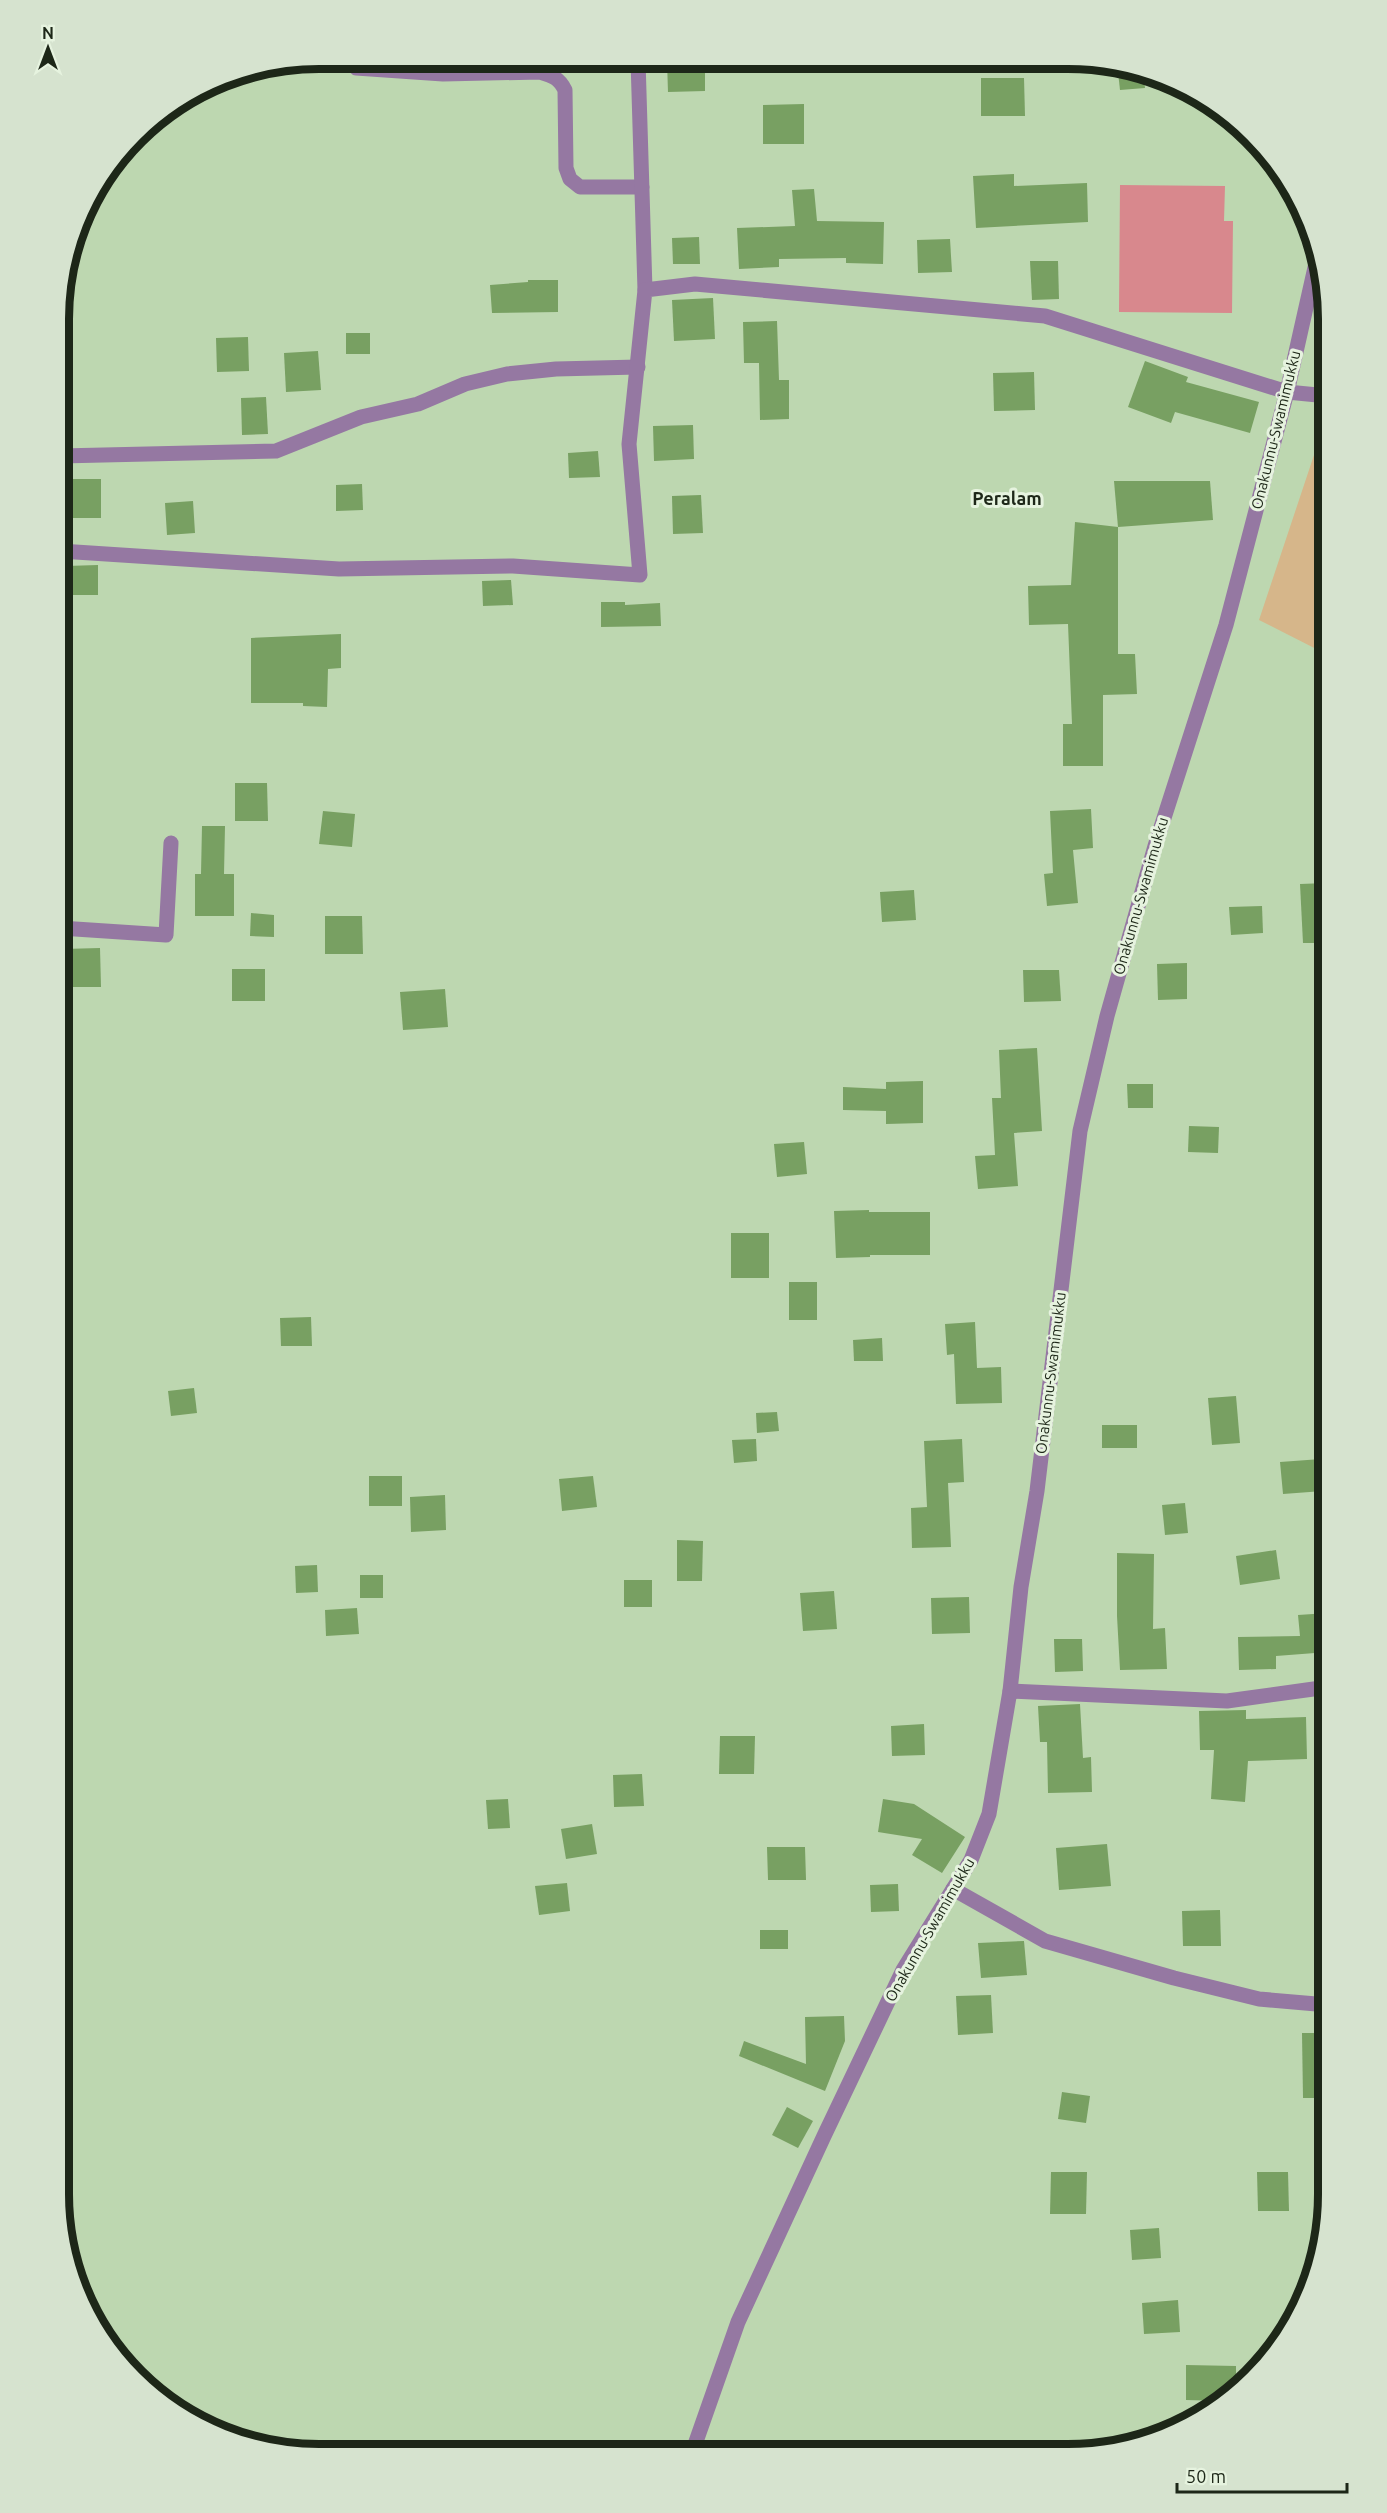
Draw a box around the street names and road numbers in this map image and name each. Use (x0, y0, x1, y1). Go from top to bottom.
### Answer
street label: Onakunnu-Swamimukku (1248, 349, 1303, 511)
street label: Onakunnu-Swamimukku (1110, 815, 1171, 977)
street label: Onakunnu-Swamimukku (1032, 1291, 1069, 1455)
street label: Onakunnu-Swamimukku (881, 1855, 978, 2005)

